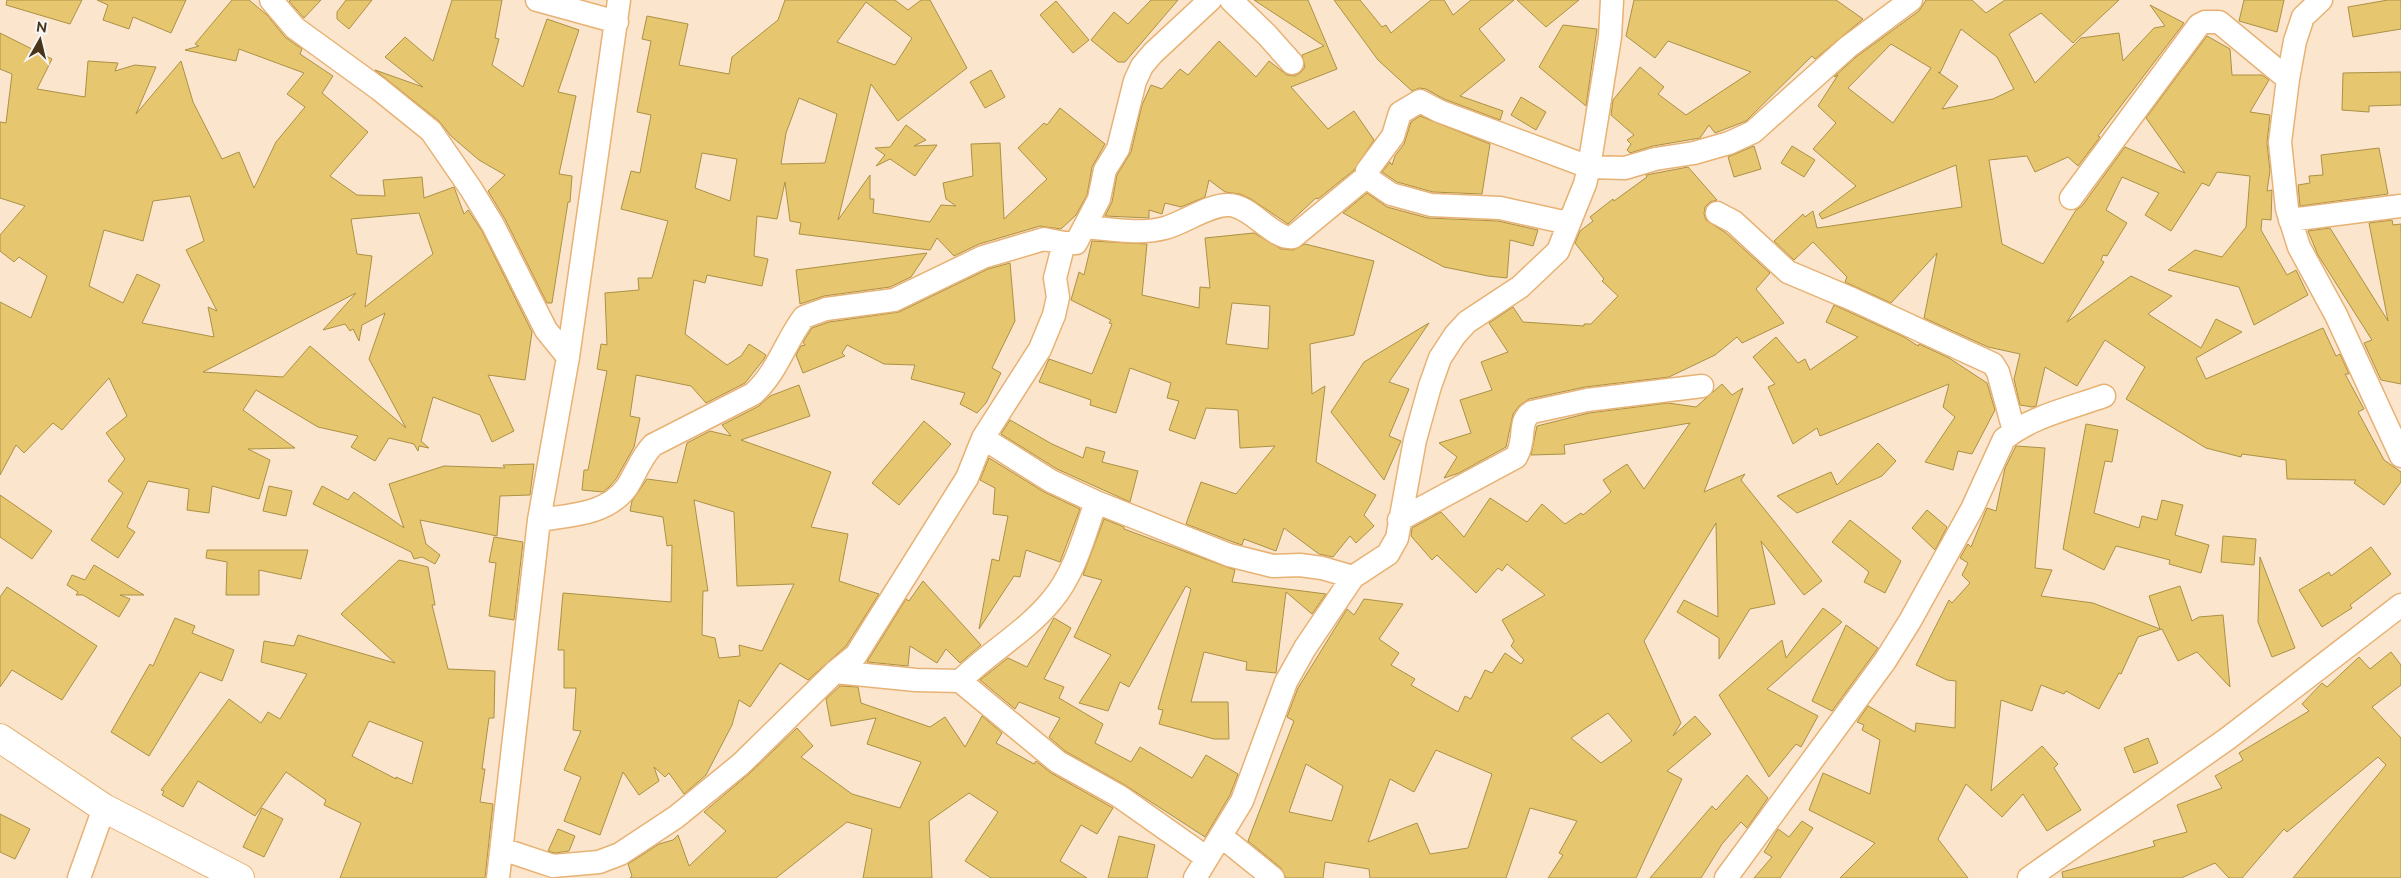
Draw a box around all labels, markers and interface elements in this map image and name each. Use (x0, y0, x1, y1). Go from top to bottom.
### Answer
north arrow (15, 15, 65, 65)
text: N (35, 18, 48, 36)

